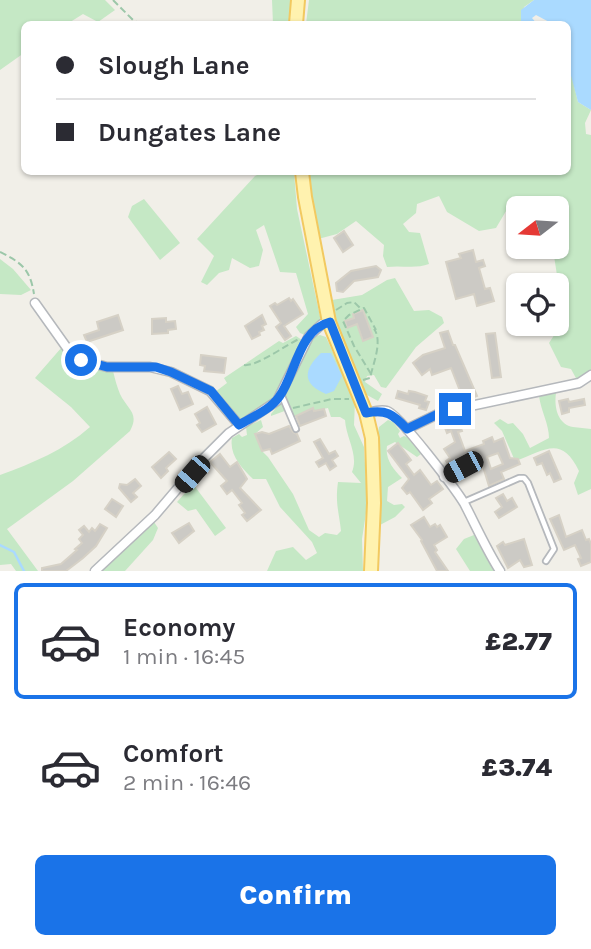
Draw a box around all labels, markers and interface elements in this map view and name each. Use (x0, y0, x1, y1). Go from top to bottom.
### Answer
text: Slough Lane (98, 50, 249, 81)
text: Dungates Lane (98, 117, 281, 148)
north arrow (506, 196, 569, 259)
map controls (506, 196, 569, 336)
button: locate (506, 273, 569, 336)
route start (65, 344, 97, 376)
route end (439, 393, 471, 425)
car (440, 448, 487, 486)
car (171, 451, 214, 497)
icon: car (39, 610, 102, 673)
text: Economy (123, 612, 235, 643)
text: £2.77 (485, 626, 552, 657)
text: 1 min · 16:45 (123, 643, 245, 670)
icon: car (39, 736, 102, 799)
text: Comfort (123, 738, 224, 769)
text: £3.74 (482, 752, 552, 783)
text: 2 min · 16:46 (123, 769, 251, 796)
button: Confirm (35, 855, 556, 935)

